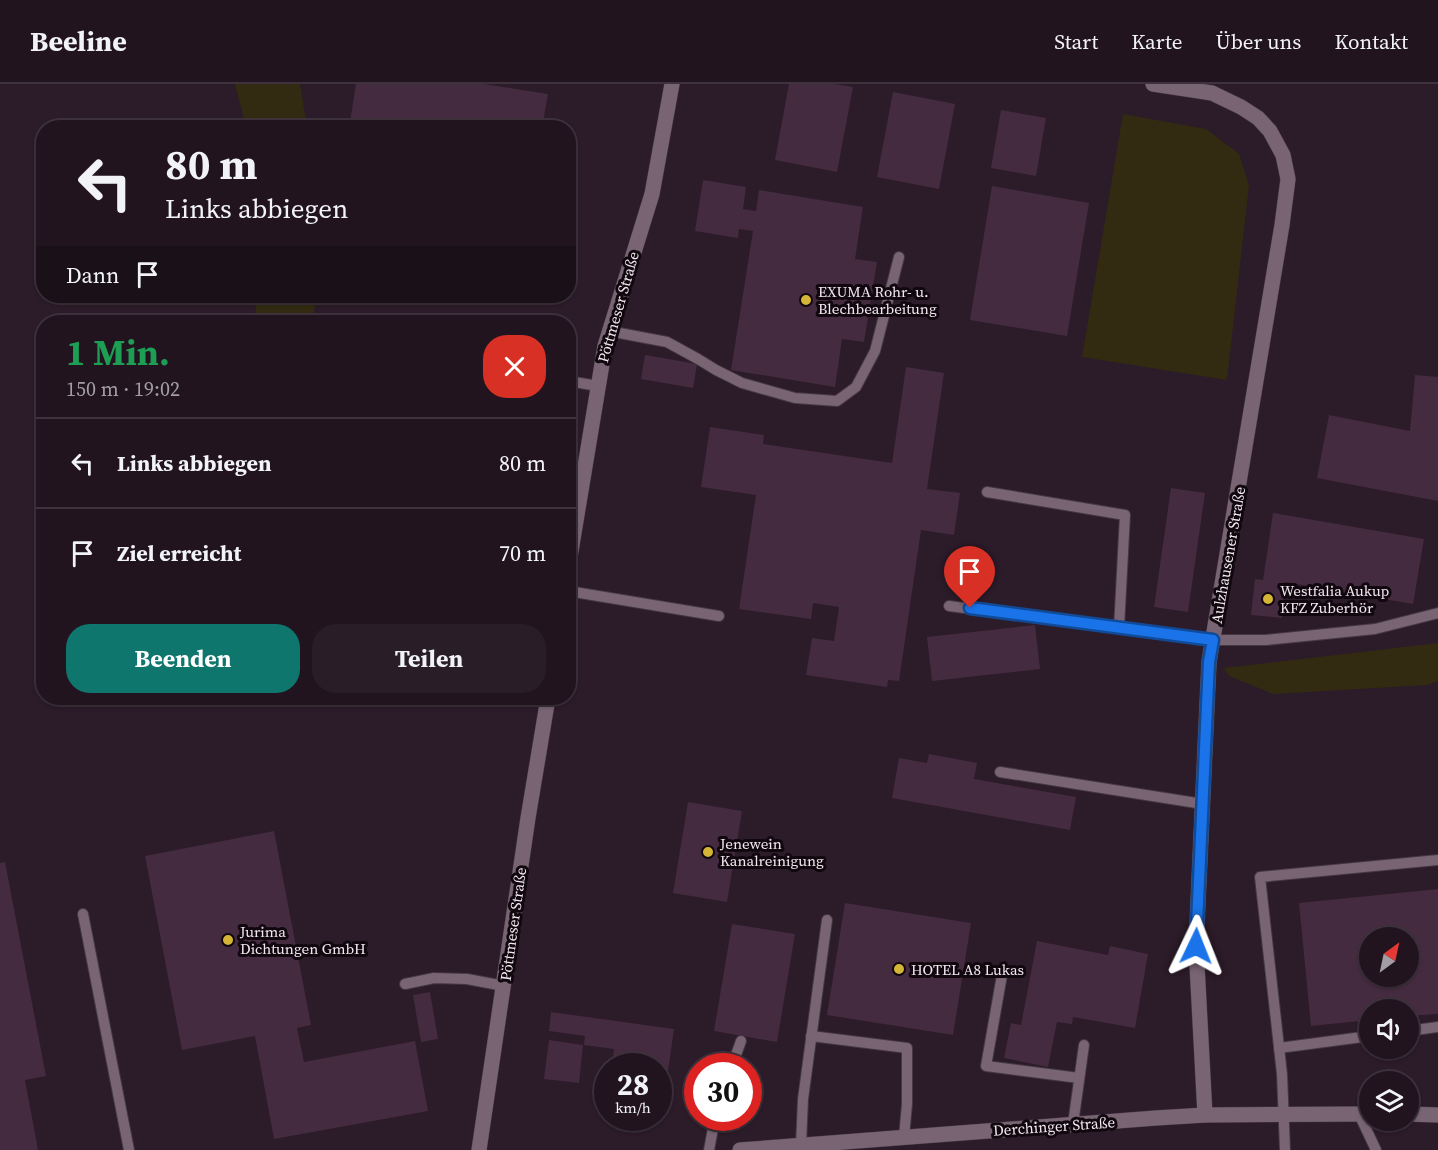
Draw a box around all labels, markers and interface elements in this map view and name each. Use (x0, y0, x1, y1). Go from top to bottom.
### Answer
text: Beeline (30, 22, 127, 60)
text: Start (1054, 27, 1098, 56)
text: Karte (1131, 27, 1182, 56)
text: Über uns (1215, 27, 1301, 56)
text: Kontakt (1334, 27, 1408, 56)
text: 80 m (165, 135, 258, 193)
icon: left (66, 144, 144, 222)
text: Links abbiegen (165, 190, 348, 227)
street label: Pöttmeser Straße (592, 249, 644, 365)
icon: arrive (131, 258, 164, 291)
text: Dann (66, 260, 119, 290)
place label: EXUMA Rohr- u. Blechbearbeitung (818, 281, 937, 319)
marker: EXUMA Rohr- u. Blechbearbeitung (799, 293, 813, 307)
text: 1 Min. (66, 328, 170, 377)
button: close (483, 335, 546, 398)
text: 150 m · 19:02 (66, 375, 180, 403)
icon: left (66, 447, 99, 480)
text: Links abbiegen (117, 448, 272, 478)
text: 80 m (499, 448, 546, 478)
street label: Aulzhausener Straße (1206, 485, 1250, 625)
icon: arrive (66, 537, 99, 570)
text: Ziel erreicht (117, 538, 241, 568)
text: 70 m (499, 538, 546, 568)
pin (944, 546, 995, 608)
icon: arrive (953, 555, 986, 588)
place label: Westfalia Aukup KFZ Zuberhör (1280, 580, 1390, 618)
marker: Westfalia Aukup KFZ Zuberhör (1261, 592, 1275, 606)
button: Beenden (66, 624, 300, 693)
button: Teilen (312, 624, 546, 693)
place label: Jenewein Kanalreinigung (719, 833, 824, 871)
marker: Jenewein Kanalreinigung (701, 845, 715, 859)
street label: Pöttmeser Straße (495, 866, 531, 982)
position arrow (1164, 914, 1228, 978)
place label: Jurima Dichtungen GmbH (239, 921, 366, 959)
north arrow (1359, 927, 1419, 987)
map controls (1359, 927, 1419, 1131)
marker: Jurima Dichtungen GmbH (221, 933, 235, 947)
place label: HOTEL A8 Lukas (911, 959, 1024, 980)
marker: HOTEL A8 Lukas (892, 962, 906, 976)
button: sound (1359, 999, 1419, 1059)
speed limit sign: 30 (684, 1053, 762, 1131)
text: 28 (617, 1064, 649, 1105)
button: layers (1359, 1071, 1419, 1131)
text: km/h (615, 1097, 651, 1118)
street label: Derchinger Straße (992, 1111, 1116, 1141)

